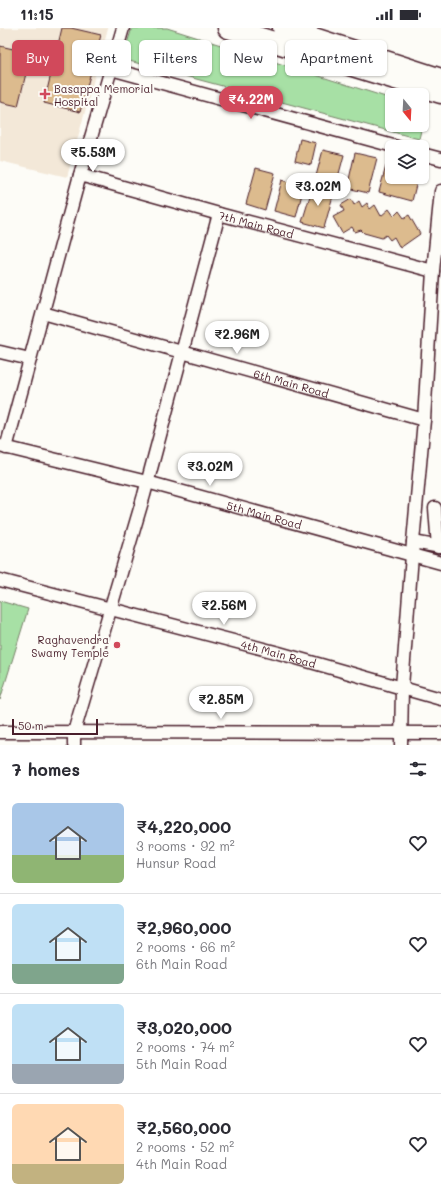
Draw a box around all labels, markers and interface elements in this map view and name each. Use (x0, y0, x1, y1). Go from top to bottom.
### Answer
text: 11:15 (20, 4, 53, 24)
chip: Buy (12, 40, 64, 76)
chip: Rent (72, 40, 131, 76)
chip: Filters (139, 40, 212, 76)
chip: New (220, 40, 277, 76)
chip: Apartment (285, 40, 387, 76)
place label: Basappa Memorial Hospital (54, 81, 153, 109)
pin: ₹4.22M (218, 86, 284, 120)
marker: Basappa Memorial Hospital (39, 88, 51, 100)
north arrow (385, 88, 429, 132)
map controls (385, 88, 429, 184)
text: ₹4.22M (228, 90, 274, 107)
pin: ₹5.53M (60, 139, 126, 173)
button: layers (385, 140, 429, 184)
text: ₹5.53M (70, 143, 116, 160)
pin: ₹3.02M (285, 173, 351, 207)
text: ₹3.02M (295, 177, 341, 194)
street label: 7th Main Road (217, 207, 295, 241)
pin: ₹2.96M (204, 321, 270, 355)
text: ₹2.96M (214, 325, 260, 342)
street label: 6th Main Road (252, 365, 331, 400)
pin: ₹3.02M (177, 453, 243, 487)
text: ₹3.02M (187, 457, 233, 474)
street label: 5th Main Road (225, 497, 303, 532)
pin: ₹2.56M (191, 592, 257, 626)
text: ₹2.56M (201, 596, 247, 613)
place label: Raghavendra Swamy Temple (31, 632, 109, 660)
street label: 4th Main Road (239, 636, 318, 671)
marker: Raghavendra Swamy Temple (112, 640, 122, 650)
pin: ₹2.85M (188, 686, 254, 720)
text: ₹2.85M (198, 690, 244, 707)
scale bar (12, 717, 98, 736)
text: 50 m (18, 718, 44, 733)
text: 7 homes (12, 758, 80, 780)
icon: filters (407, 758, 429, 780)
text: ₹4,220,000 (136, 815, 231, 837)
icon: home (44, 819, 92, 867)
icon: heart (407, 832, 429, 854)
text: 3 rooms · 92 m² (136, 837, 235, 854)
text: Hunsur Road (136, 854, 216, 871)
text: ₹2,960,000 (136, 916, 231, 938)
icon: home (44, 920, 92, 968)
icon: heart (407, 933, 429, 955)
text: 2 rooms · 66 m² (136, 938, 235, 955)
text: 6th Main Road (136, 955, 227, 972)
text: ₹3,020,000 (136, 1016, 232, 1038)
icon: home (44, 1020, 92, 1068)
icon: heart (407, 1033, 429, 1055)
text: 2 rooms · 74 m² (136, 1038, 234, 1055)
text: 5th Main Road (136, 1055, 227, 1072)
text: ₹2,560,000 (136, 1116, 231, 1138)
icon: home (44, 1120, 92, 1168)
icon: heart (407, 1133, 429, 1155)
text: 2 rooms · 52 m² (136, 1138, 234, 1155)
text: 4th Main Road (136, 1155, 227, 1172)

